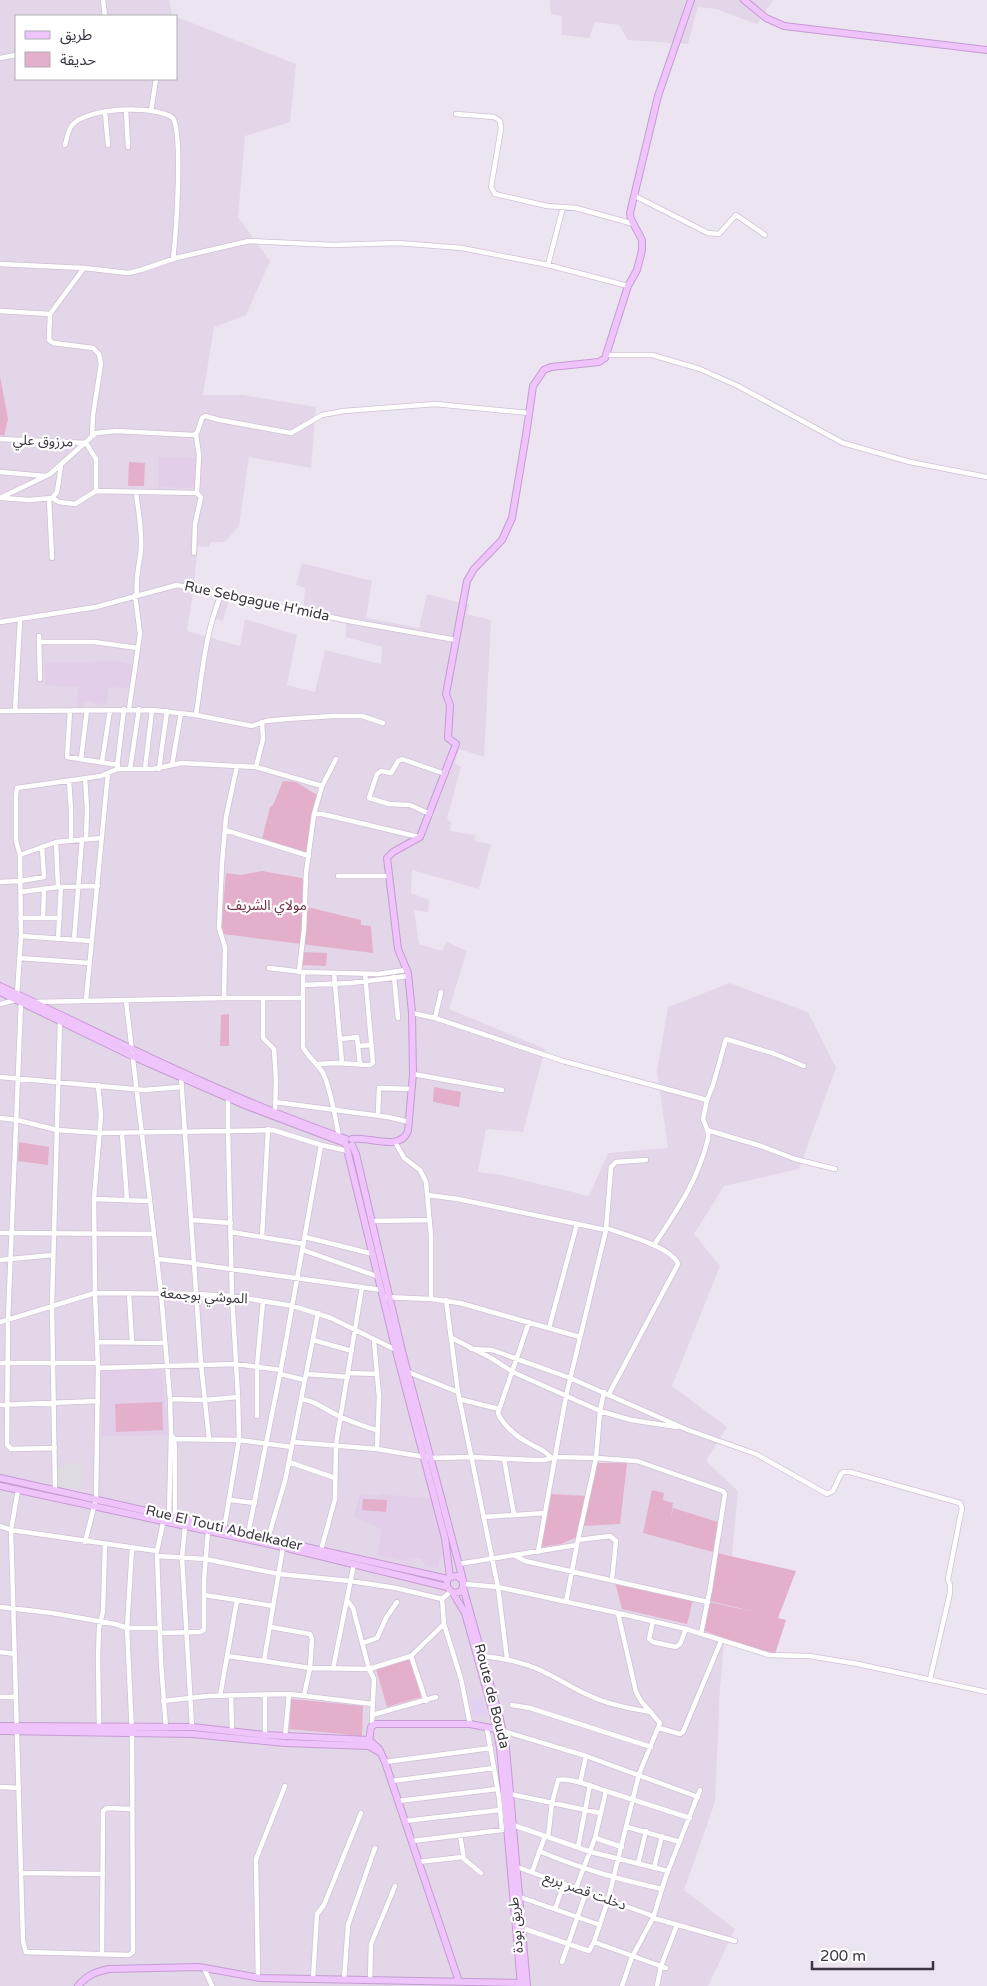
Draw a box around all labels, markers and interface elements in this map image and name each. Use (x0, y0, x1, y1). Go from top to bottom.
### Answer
legend (15, 15, 178, 80)
text: طريق (60, 26, 92, 45)
text: حديقة (60, 51, 96, 69)
street label: مرزوق علي (12, 431, 73, 453)
street label: Rue Sebgague H'mida (183, 577, 331, 625)
park label: مولاي الشريف (227, 897, 307, 916)
street label: الموشي بوجمعة (160, 1284, 248, 1310)
street label: Rue El Touti Abdelkader (144, 1502, 305, 1554)
street label: Route de Bouda (471, 1642, 513, 1750)
street label: دخلت قصر بربع (541, 1868, 629, 1916)
street label: طريق بودة (505, 1896, 528, 1954)
scale bar (812, 1938, 933, 1970)
text: 200 m (820, 1947, 866, 1965)

